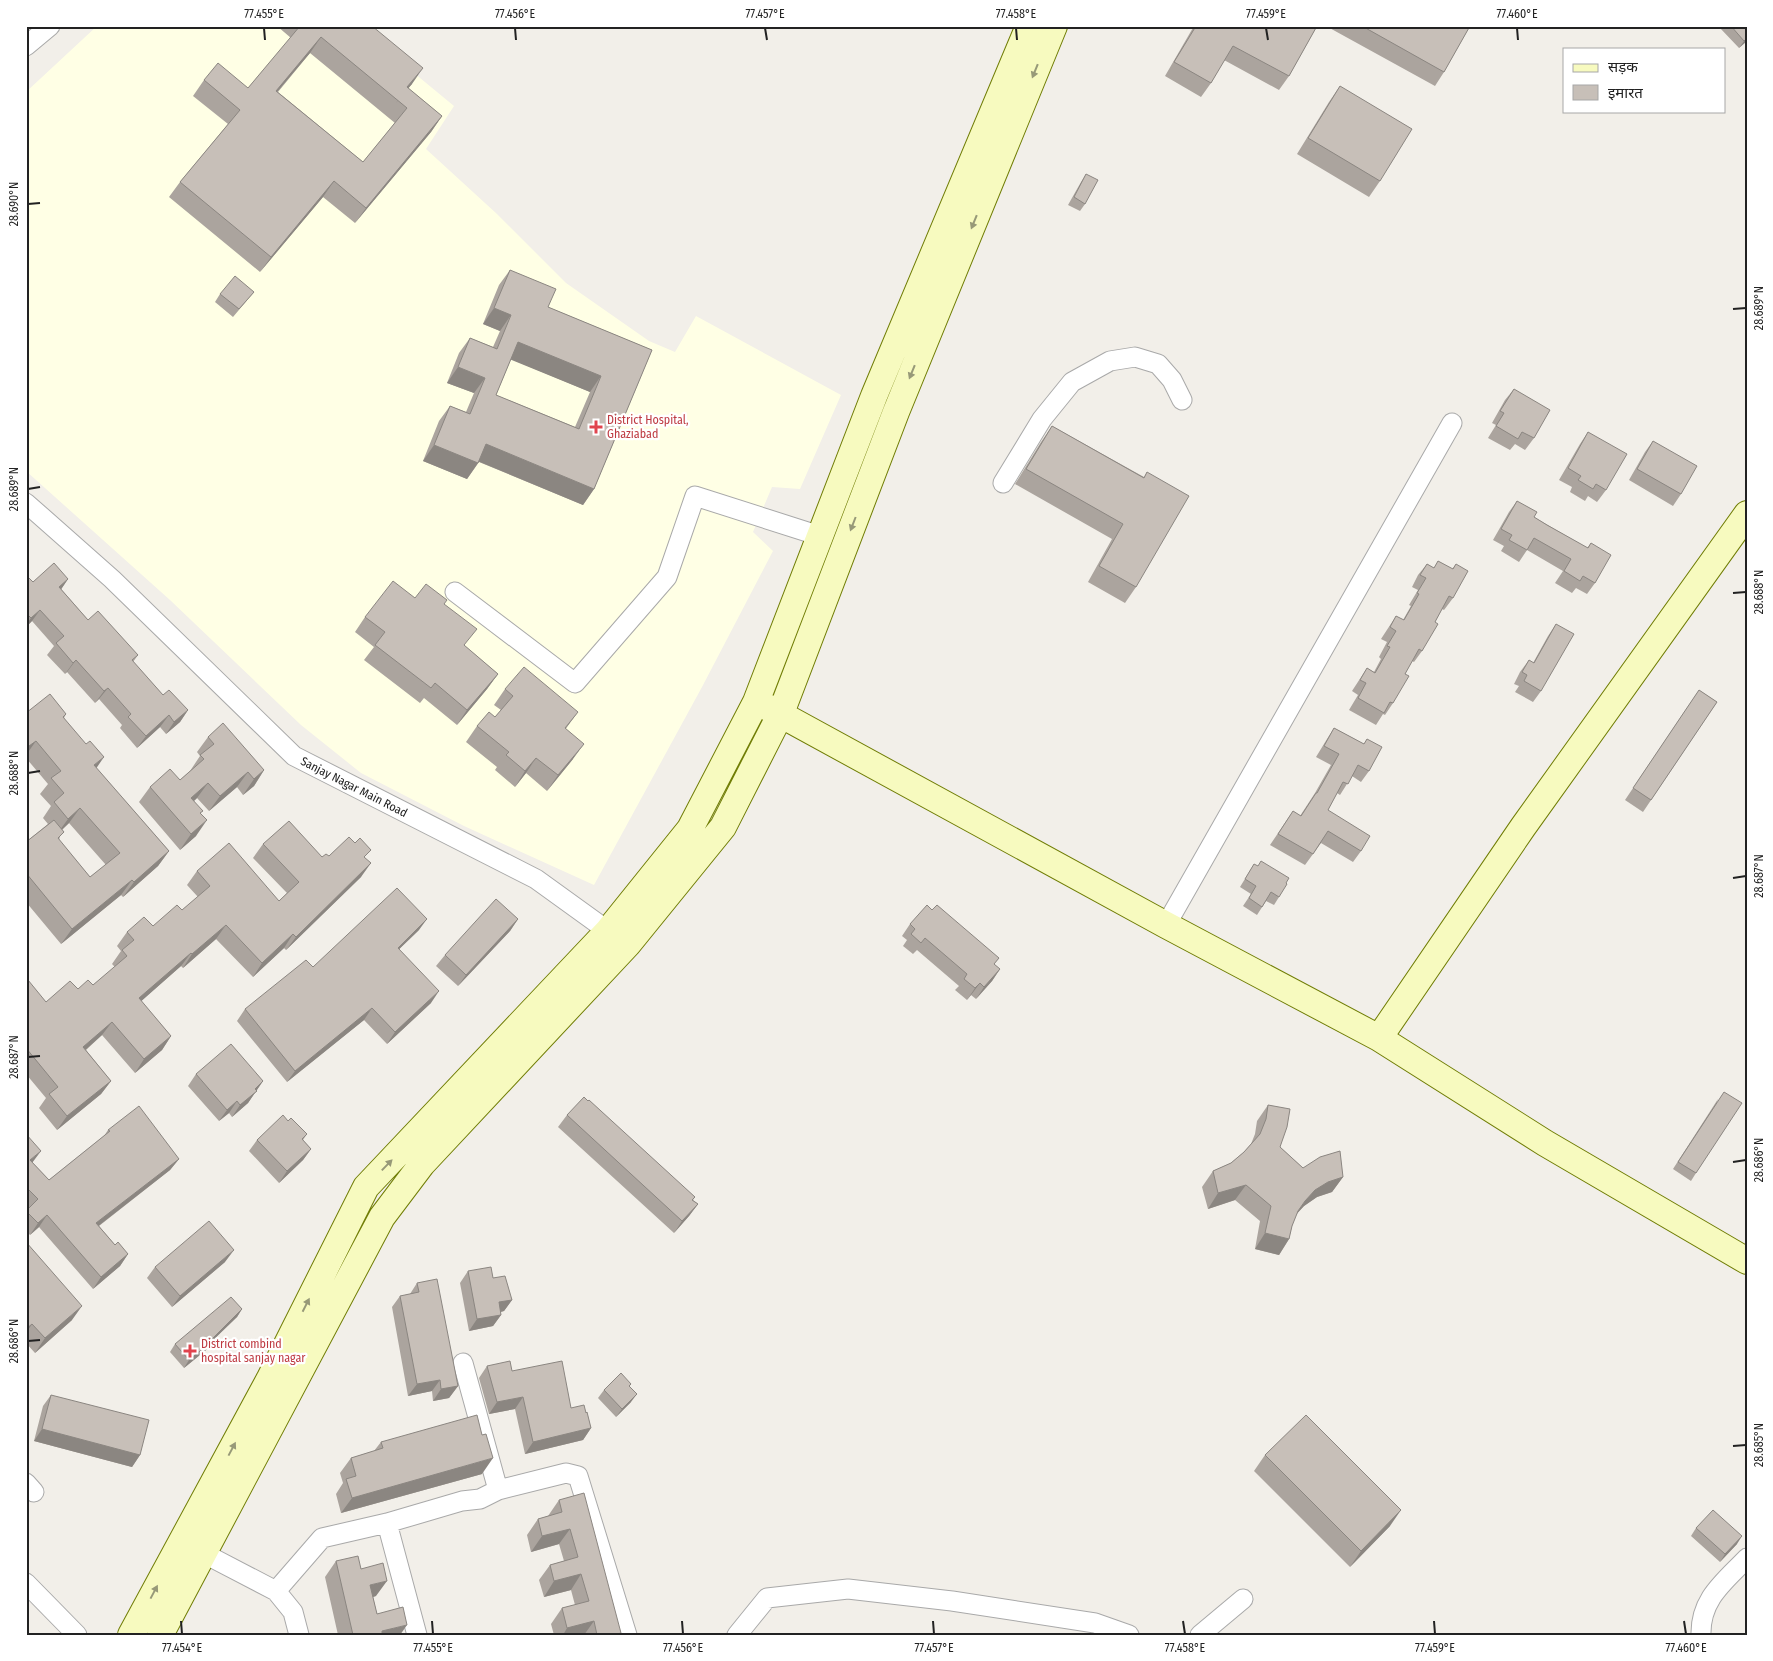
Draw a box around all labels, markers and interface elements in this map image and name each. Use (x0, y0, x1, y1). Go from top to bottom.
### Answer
text: 77.455°E (244, 7, 284, 21)
text: 77.456°E (495, 7, 535, 21)
text: 77.457°E (745, 7, 785, 21)
text: 77.458°E (996, 7, 1037, 21)
text: 77.459°E (1246, 7, 1286, 21)
text: 77.460°E (1496, 7, 1538, 21)
legend (1563, 48, 1726, 112)
text: सड़क (1608, 58, 1638, 76)
one-way arrow (1031, 64, 1039, 79)
text: इमारत (1608, 84, 1643, 102)
text: 28.690°N (7, 182, 21, 226)
one-way arrow (969, 215, 977, 229)
text: 28.689°N (1752, 286, 1766, 330)
one-way arrow (908, 365, 916, 379)
place label: District Hospital, Ghaziabad (607, 413, 689, 441)
marker: District Hospital, Ghaziabad (589, 420, 603, 434)
text: 28.689°N (7, 467, 21, 511)
one-way arrow (849, 517, 857, 531)
text: 28.688°N (1752, 570, 1766, 614)
text: 28.688°N (7, 751, 21, 795)
street label: Sanjay Nagar Main Road (298, 754, 410, 820)
text: 28.687°N (1752, 854, 1766, 898)
text: 28.687°N (7, 1035, 21, 1079)
text: 28.686°N (1752, 1138, 1766, 1182)
one-way arrow (381, 1159, 393, 1171)
one-way arrow (302, 1297, 310, 1312)
text: 28.686°N (7, 1319, 21, 1363)
place label: District combind hospital sanjay nagar (201, 1337, 306, 1365)
marker: District combind hospital sanjay nagar (183, 1344, 197, 1358)
text: 28.685°N (1752, 1423, 1766, 1467)
one-way arrow (227, 1442, 236, 1455)
one-way arrow (150, 1585, 159, 1599)
text: 77.454°E (162, 1641, 202, 1655)
text: 77.455°E (413, 1641, 453, 1655)
text: 77.456°E (663, 1641, 703, 1655)
text: 77.457°E (914, 1641, 954, 1655)
text: 77.458°E (1165, 1641, 1206, 1655)
text: 77.459°E (1415, 1641, 1455, 1655)
text: 77.460°E (1665, 1641, 1707, 1655)

